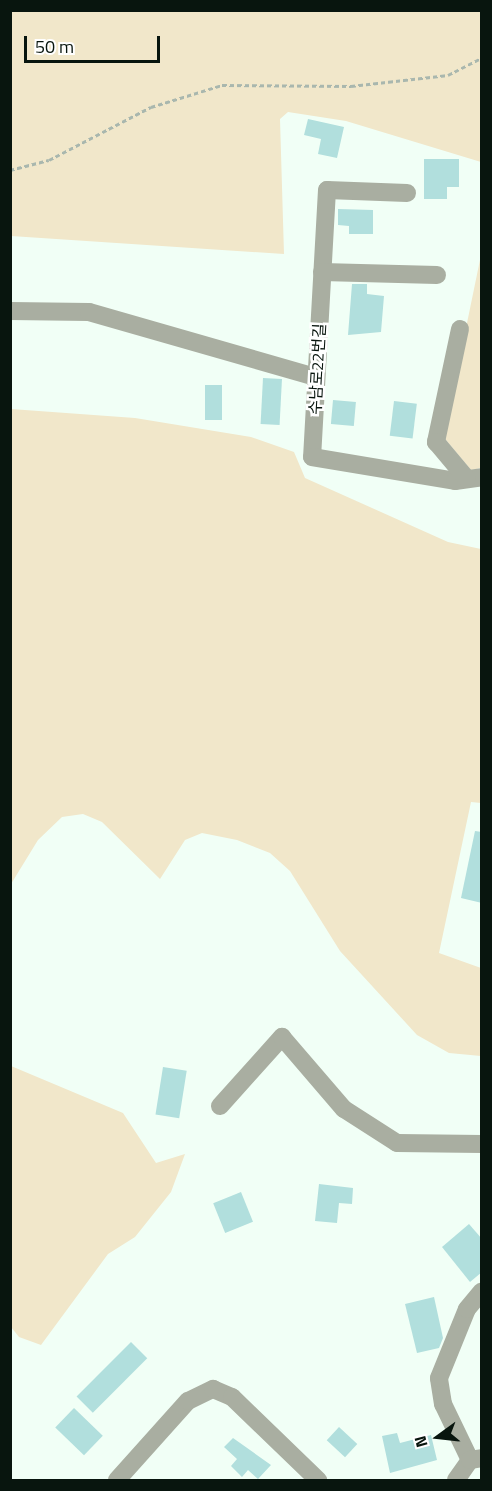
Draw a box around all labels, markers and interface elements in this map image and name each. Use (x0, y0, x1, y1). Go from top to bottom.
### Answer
scale bar (27, 24, 164, 62)
text: 50 m (35, 33, 74, 60)
street label: 수남로22번길 (305, 323, 329, 415)
north arrow (408, 1407, 468, 1467)
text: N (408, 1433, 434, 1450)

